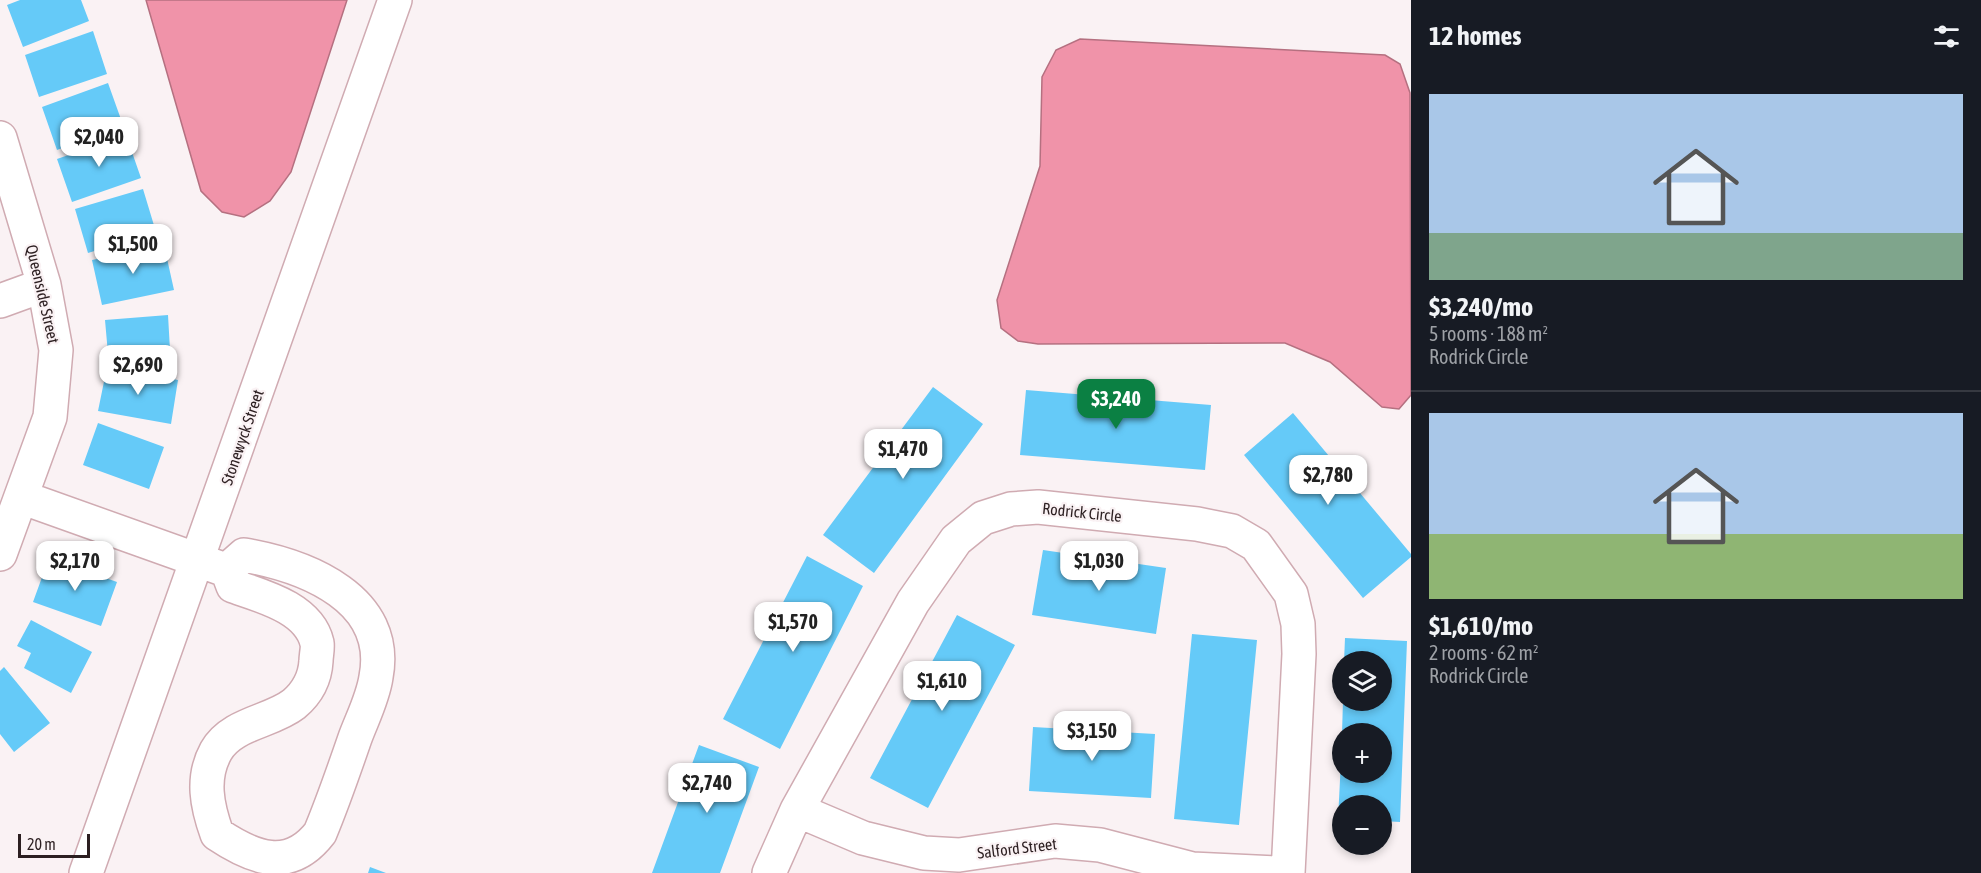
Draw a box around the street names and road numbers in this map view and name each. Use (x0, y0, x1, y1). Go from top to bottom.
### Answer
street label: Queenside Street (23, 243, 63, 345)
street label: Stonewyck Street (217, 387, 268, 487)
street label: Rodrick Circle (1042, 499, 1122, 525)
street label: Salford Street (976, 834, 1058, 862)

